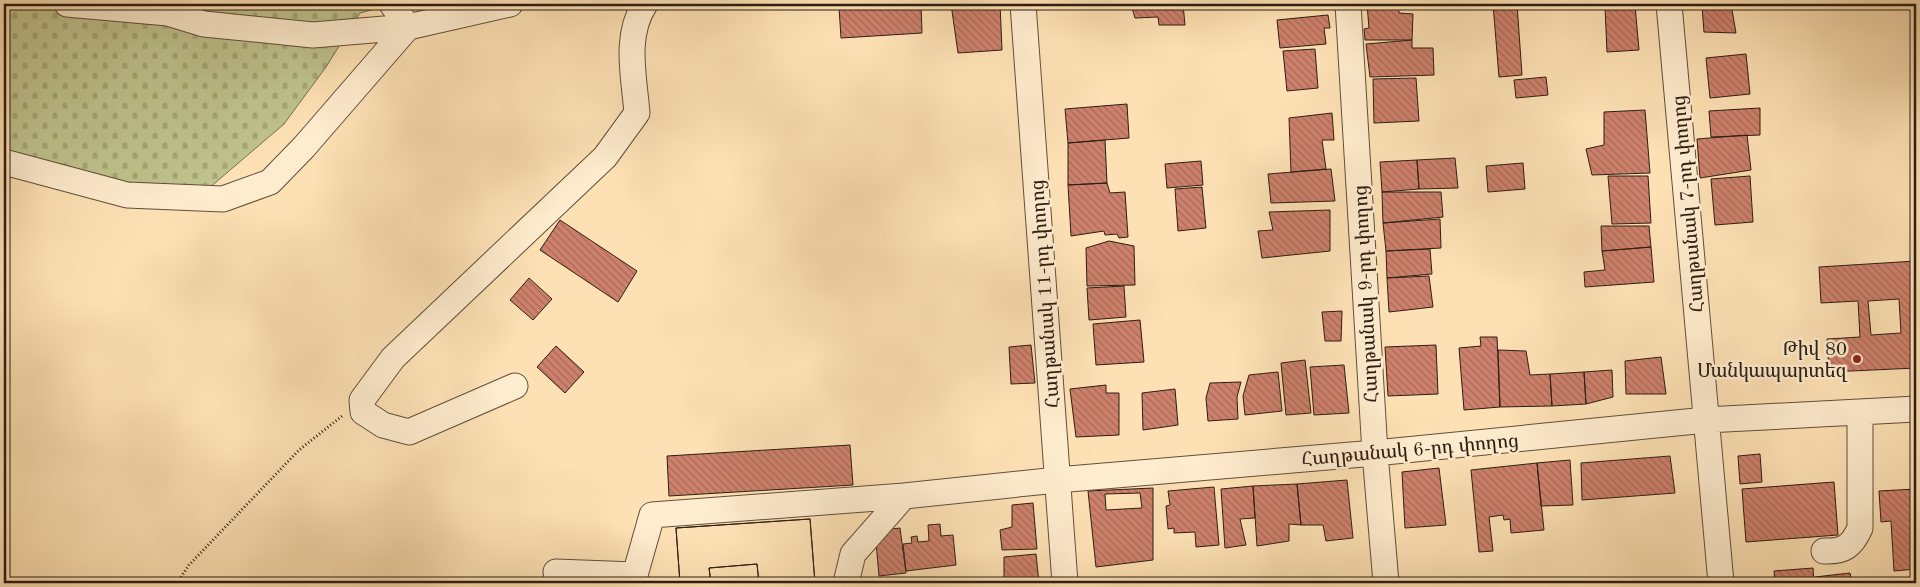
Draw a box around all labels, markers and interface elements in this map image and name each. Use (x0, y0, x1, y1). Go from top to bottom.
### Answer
street label: Հաղթանակ 7-րդ փողոց (1670, 94, 1708, 313)
street label: Հաղթանակ 11-րդ փողոց (1028, 179, 1064, 409)
street label: Հաղթանակ 9-րդ փողոց (1351, 185, 1383, 403)
place label: Թիվ 80 Մանկապարտեզ (1697, 340, 1848, 382)
marker: Թիվ 80 Մանկապարտեզ (1851, 353, 1863, 365)
street label: Հաղթանակ 6-րդ փողոց (1301, 432, 1520, 470)

